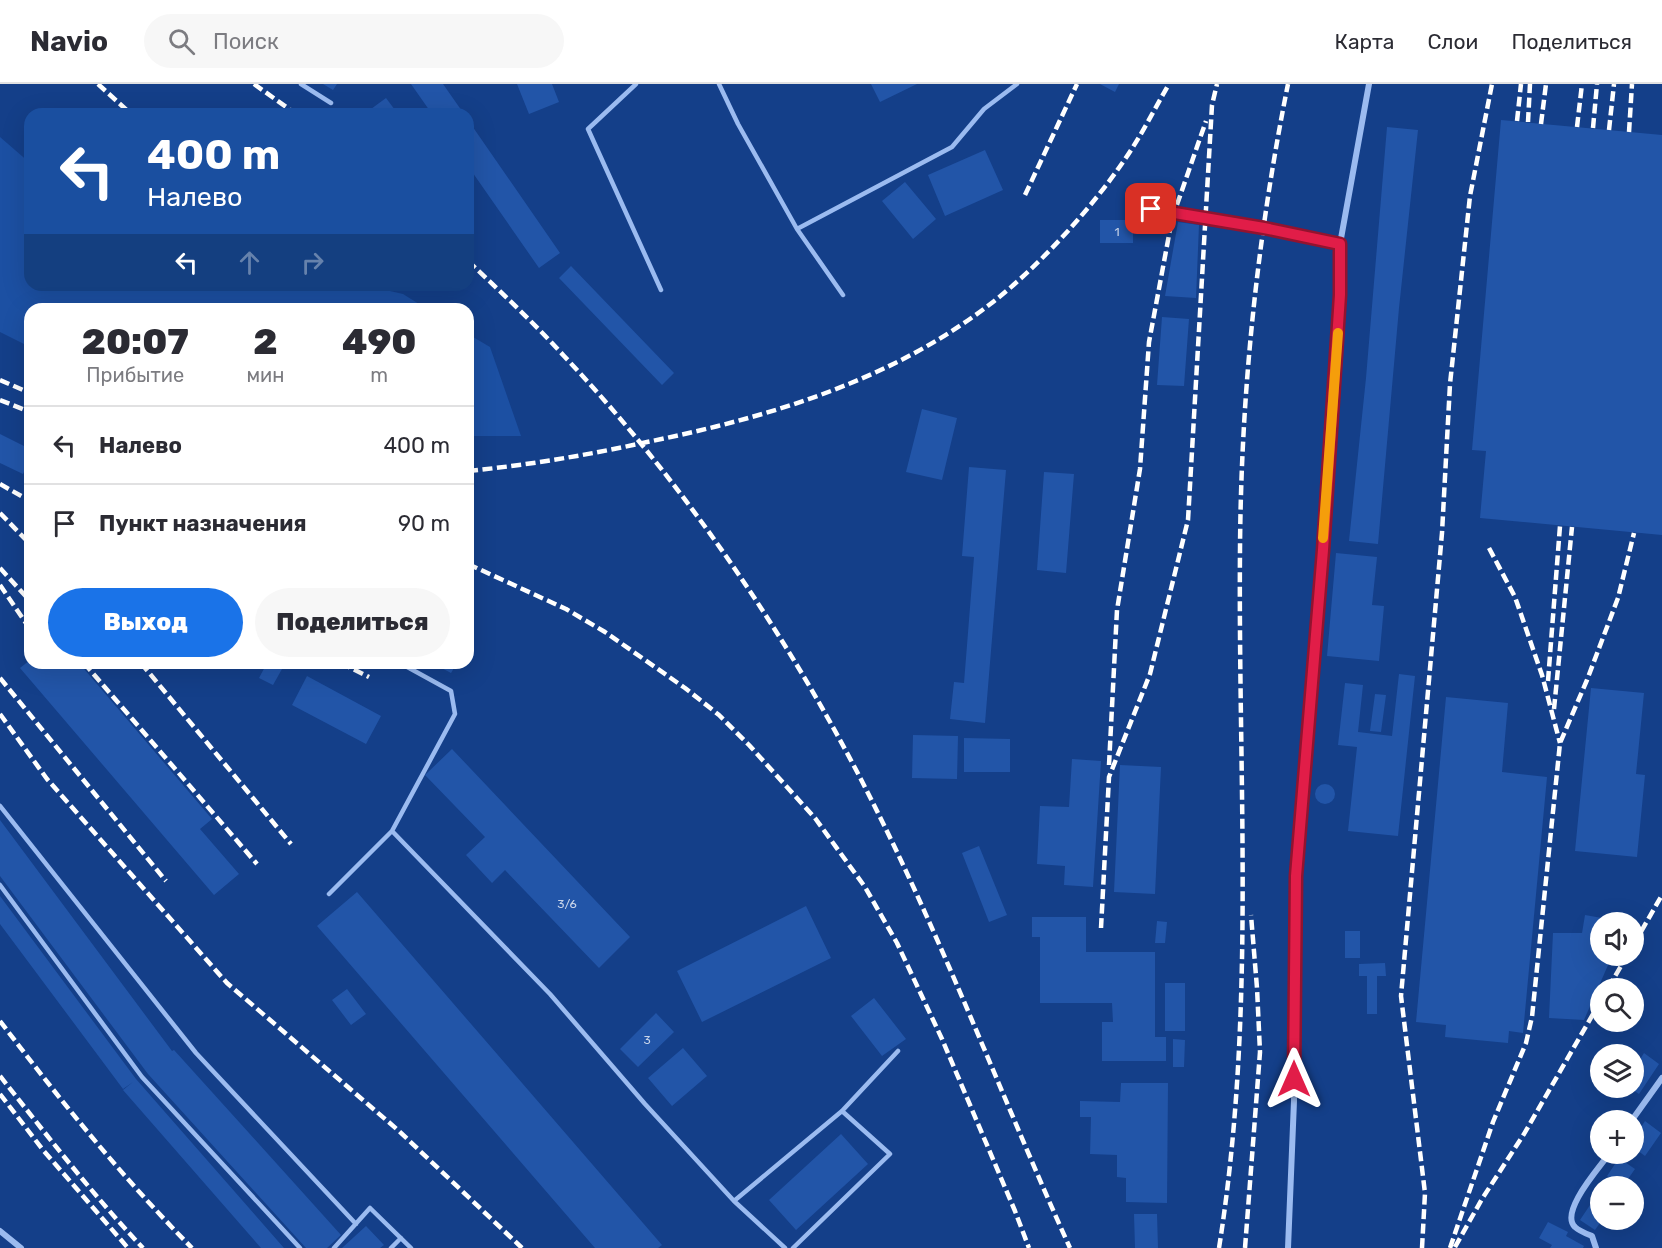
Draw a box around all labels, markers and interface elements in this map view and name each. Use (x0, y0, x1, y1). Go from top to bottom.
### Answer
search box (144, 14, 564, 68)
text: Navio (30, 25, 108, 58)
icon: search (165, 25, 198, 58)
text: Поиск (213, 28, 279, 55)
text: Карта (1334, 29, 1394, 54)
text: Слои (1427, 29, 1478, 54)
text: Поделиться (1511, 29, 1632, 54)
text: 400 m (147, 130, 280, 180)
icon: left (48, 132, 126, 210)
text: Налево (147, 181, 243, 213)
pin (1125, 183, 1176, 234)
icon: arrive (1134, 192, 1167, 225)
house number: 1 (1114, 225, 1120, 239)
icon: left (170, 246, 203, 279)
icon: ahead (233, 246, 266, 279)
icon: right (296, 246, 329, 279)
text: 20:07 (82, 320, 189, 363)
text: 2 (253, 320, 278, 363)
text: 490 (342, 320, 416, 363)
text: Прибытие (86, 363, 184, 387)
text: мин (246, 363, 284, 387)
text: m (370, 363, 388, 387)
icon: left (48, 429, 81, 462)
text: Налево (99, 432, 182, 459)
text: 400 m (383, 432, 450, 459)
icon: arrive (48, 507, 81, 540)
text: Пункт назначения (99, 510, 307, 537)
text: 90 m (398, 510, 450, 537)
button: Выход (48, 588, 243, 657)
button: Поделиться (255, 588, 450, 657)
house number: 3/6 (557, 897, 577, 911)
map controls (1590, 912, 1644, 1230)
button: sound (1590, 912, 1644, 966)
button: search (1590, 978, 1644, 1032)
house number: 3 (643, 1033, 651, 1047)
button: layers (1590, 1044, 1644, 1098)
position arrow (1262, 1047, 1326, 1111)
button: + (1590, 1110, 1644, 1164)
button: − (1590, 1176, 1644, 1230)

